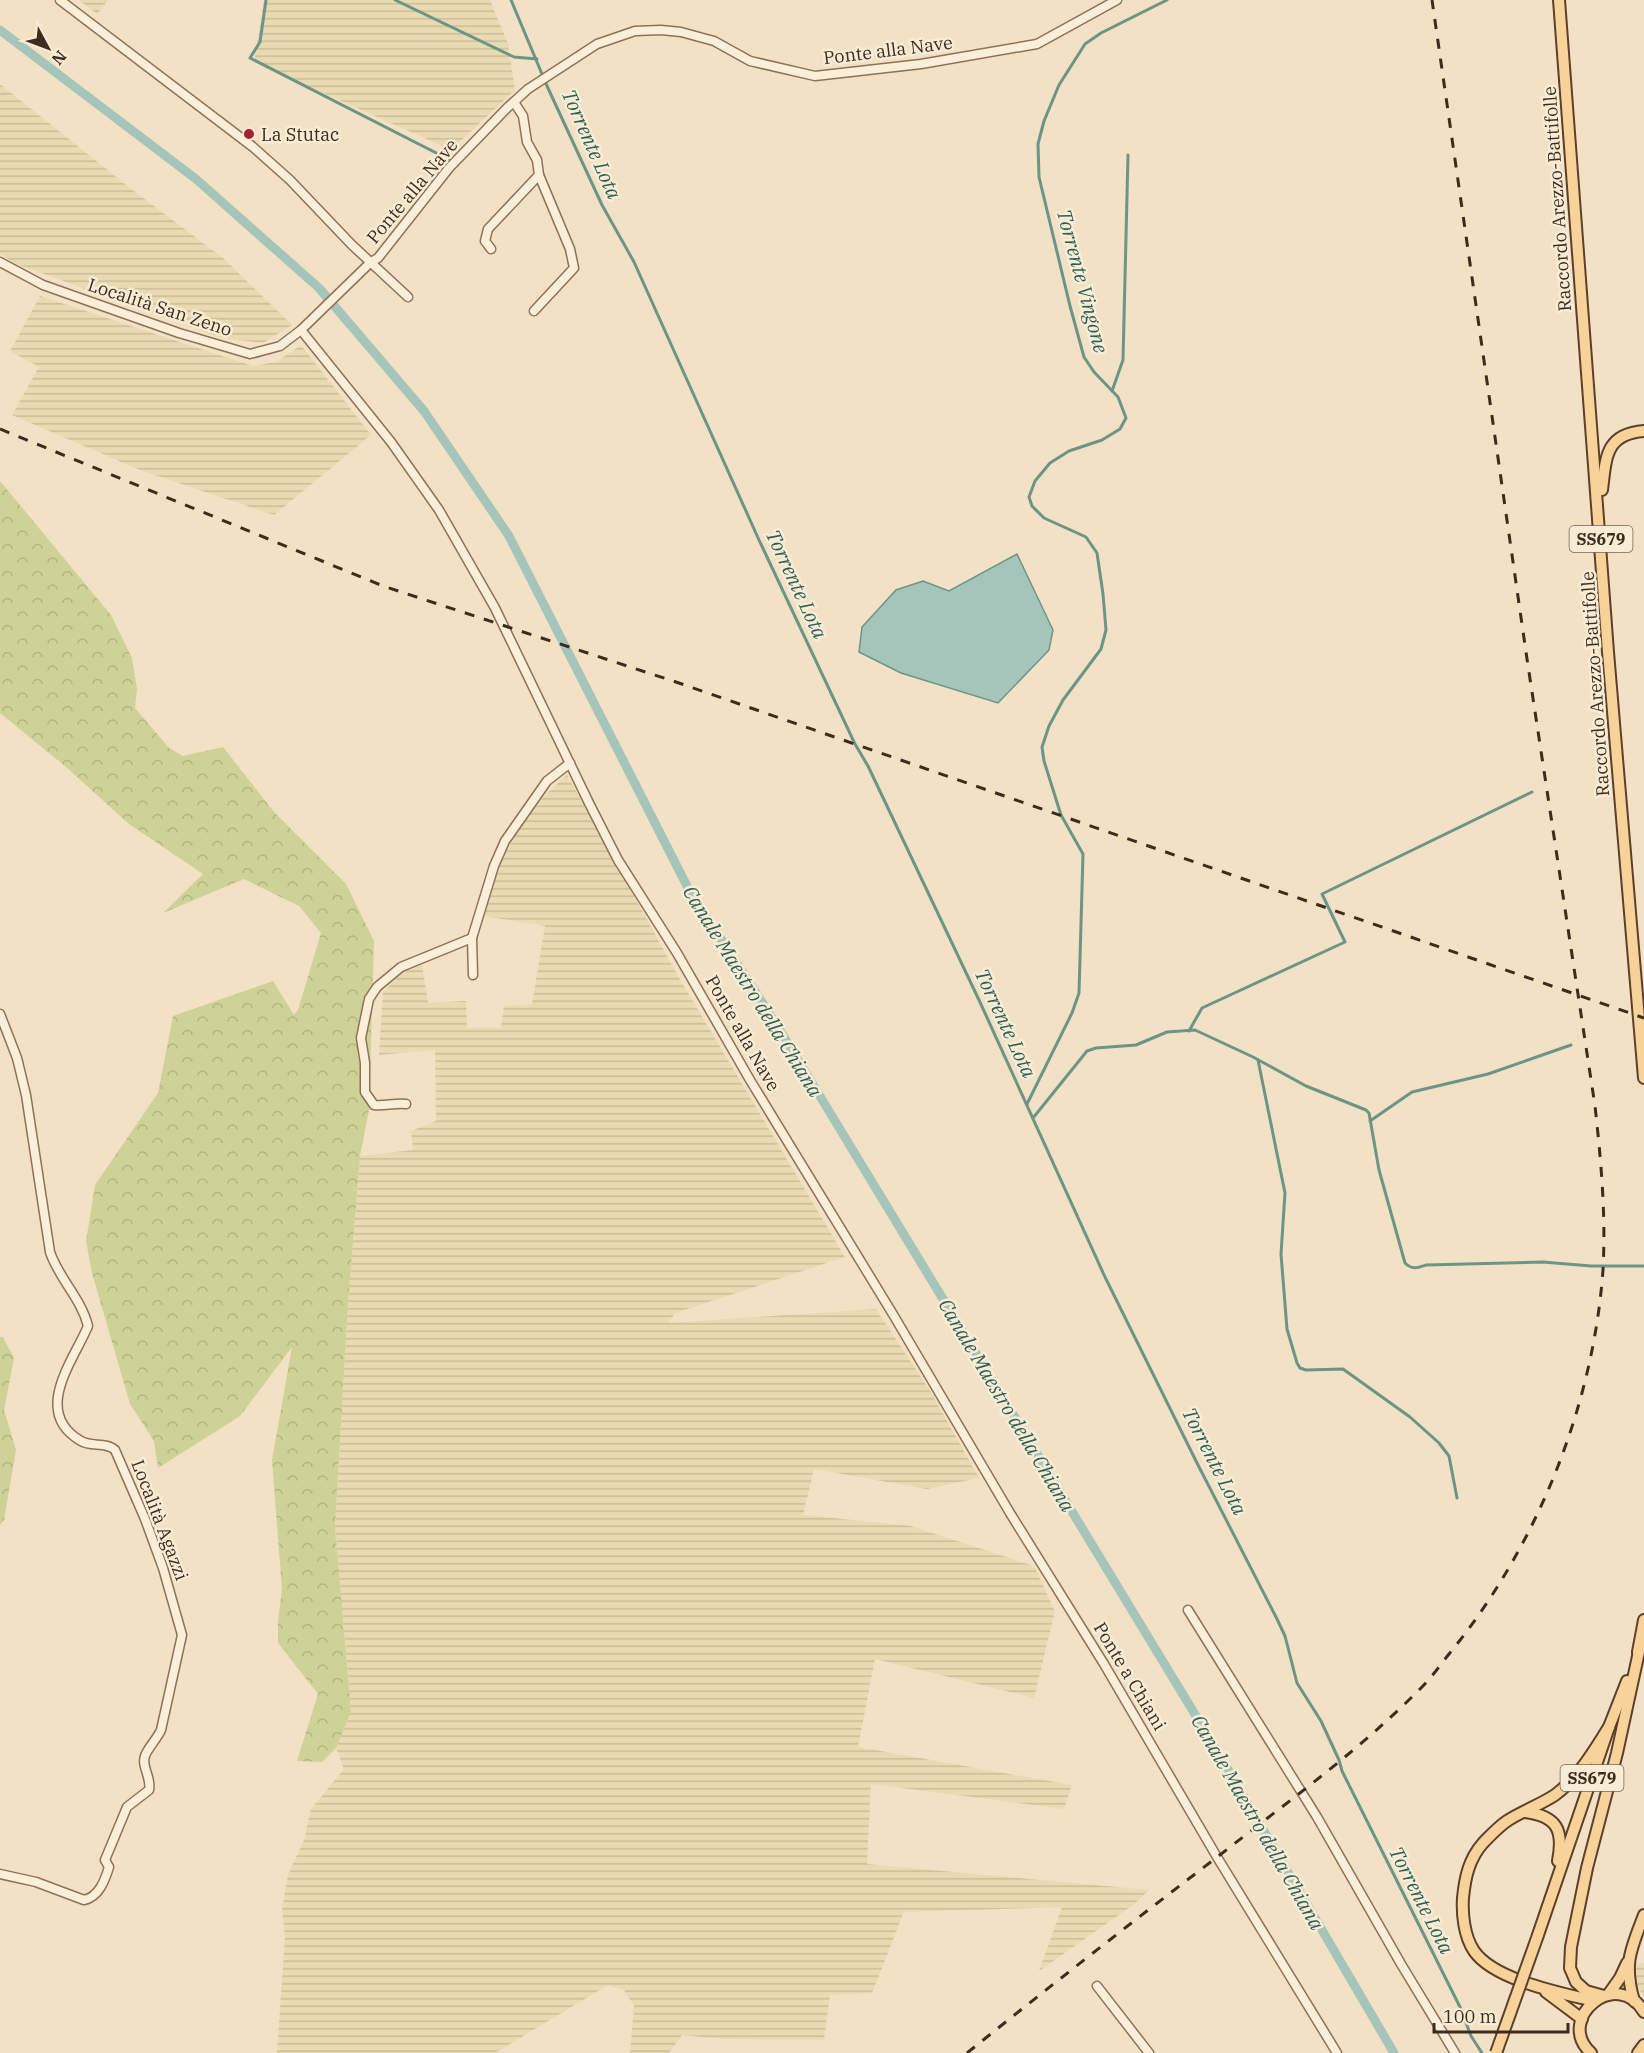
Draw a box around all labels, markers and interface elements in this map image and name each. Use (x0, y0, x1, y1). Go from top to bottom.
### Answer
north arrow (18, 18, 78, 78)
street label: Ponte alla Nave (822, 31, 954, 69)
text: N (48, 47, 71, 69)
water label: Torrente Lota (556, 85, 628, 203)
street label: Raccordo Arezzo-Battifolle (1538, 86, 1576, 312)
place label: La Stutac (261, 123, 339, 146)
marker: La Stutac (242, 127, 256, 141)
street label: Ponte alla Nave (361, 134, 463, 248)
water label: Torrente Vingone (1051, 206, 1115, 356)
street label: Località San Zeno (85, 273, 235, 341)
water label: Torrente Lota (760, 525, 834, 643)
road number: SS679 (1570, 526, 1632, 552)
street label: Raccordo Arezzo-Battifolle (1576, 571, 1614, 797)
water label: Canale Maestro della Chiana (677, 880, 829, 1102)
water label: Torrente Lota (969, 964, 1043, 1082)
street label: Ponte alla Nave (701, 971, 785, 1095)
water label: Canale Maestro della Chiana (932, 1293, 1082, 1517)
water label: Torrente Lota (1176, 1402, 1254, 1520)
street label: Località Agazzi (126, 1456, 194, 1584)
street label: Ponte a Chiani (1089, 1618, 1172, 1735)
water label: Canale Maestro della Chiana (1185, 1709, 1331, 1935)
road number: SS679 (1560, 1765, 1624, 1791)
water label: Torrente Lota (1383, 1841, 1461, 1959)
scale bar (1434, 1996, 1568, 2034)
text: 100 m (1443, 2005, 1497, 2028)

